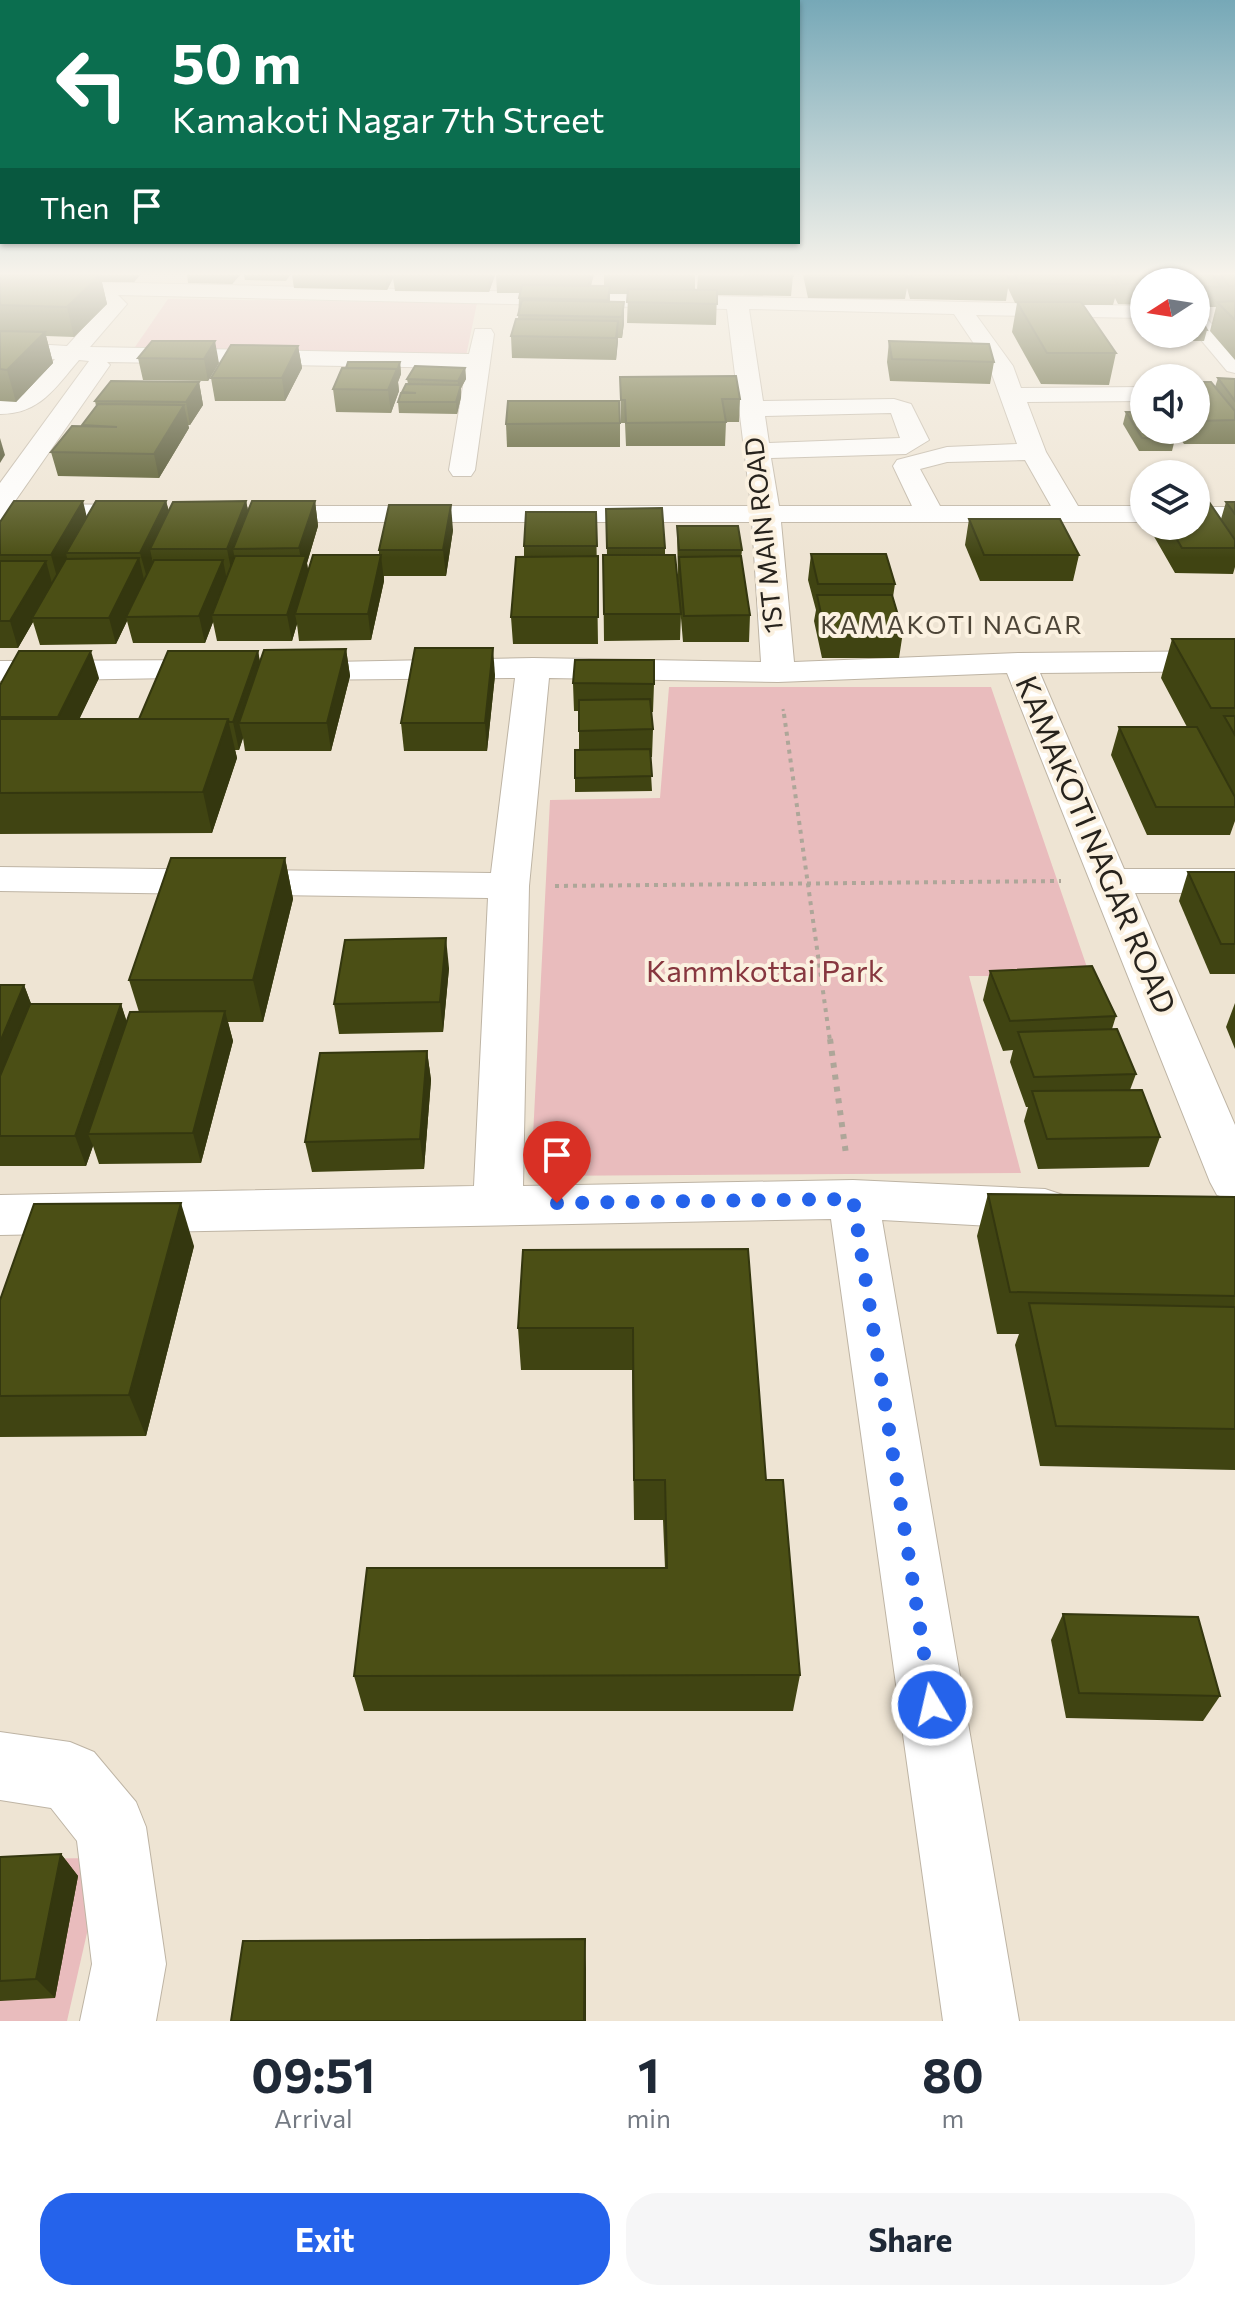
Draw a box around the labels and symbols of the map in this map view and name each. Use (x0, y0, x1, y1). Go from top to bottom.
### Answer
north arrow (1130, 268, 1210, 348)
street label: 1ST MAIN ROAD (737, 436, 788, 635)
district label: KAMAKOTI NAGAR (820, 608, 1084, 639)
street label: KAMAKOTI NAGAR ROAD (1009, 670, 1185, 1018)
park label: Kammkottai Park (646, 951, 884, 988)
pin (523, 1121, 591, 1203)
position arrow (890, 1663, 974, 1747)

